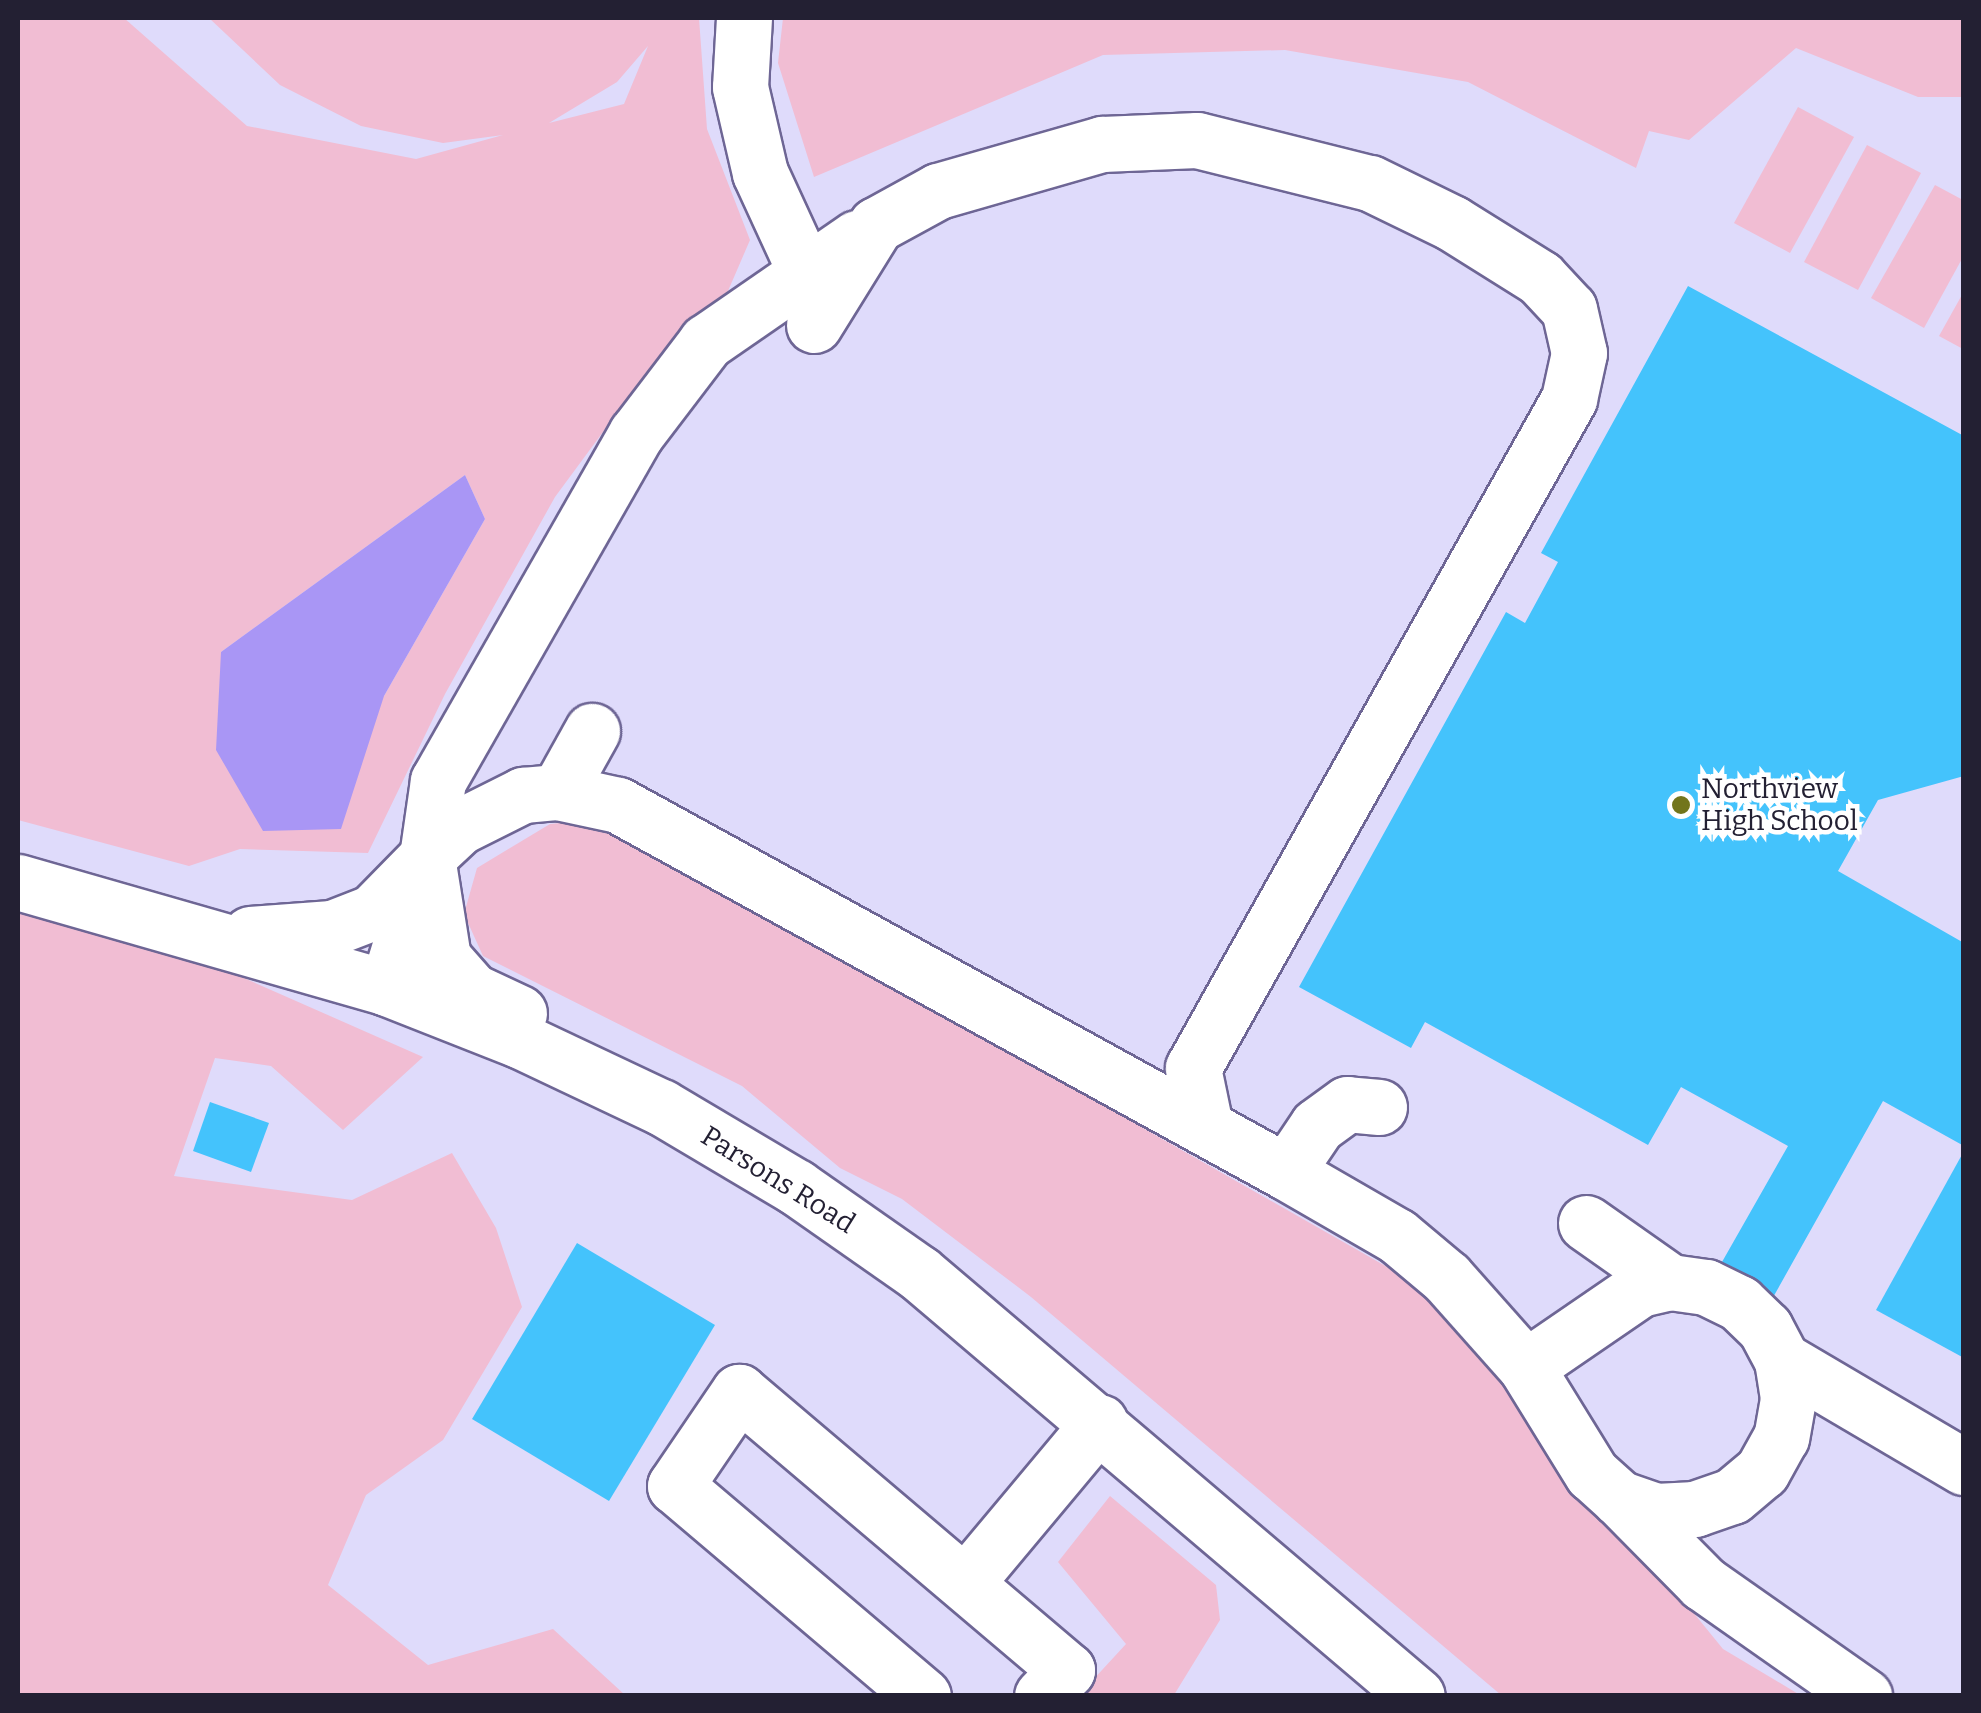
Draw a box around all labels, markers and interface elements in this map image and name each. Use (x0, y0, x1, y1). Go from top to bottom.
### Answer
place label: Northview High School (1701, 772, 1858, 838)
marker: Northview High School (1670, 794, 1692, 816)
street label: Parsons Road (695, 1119, 861, 1241)

